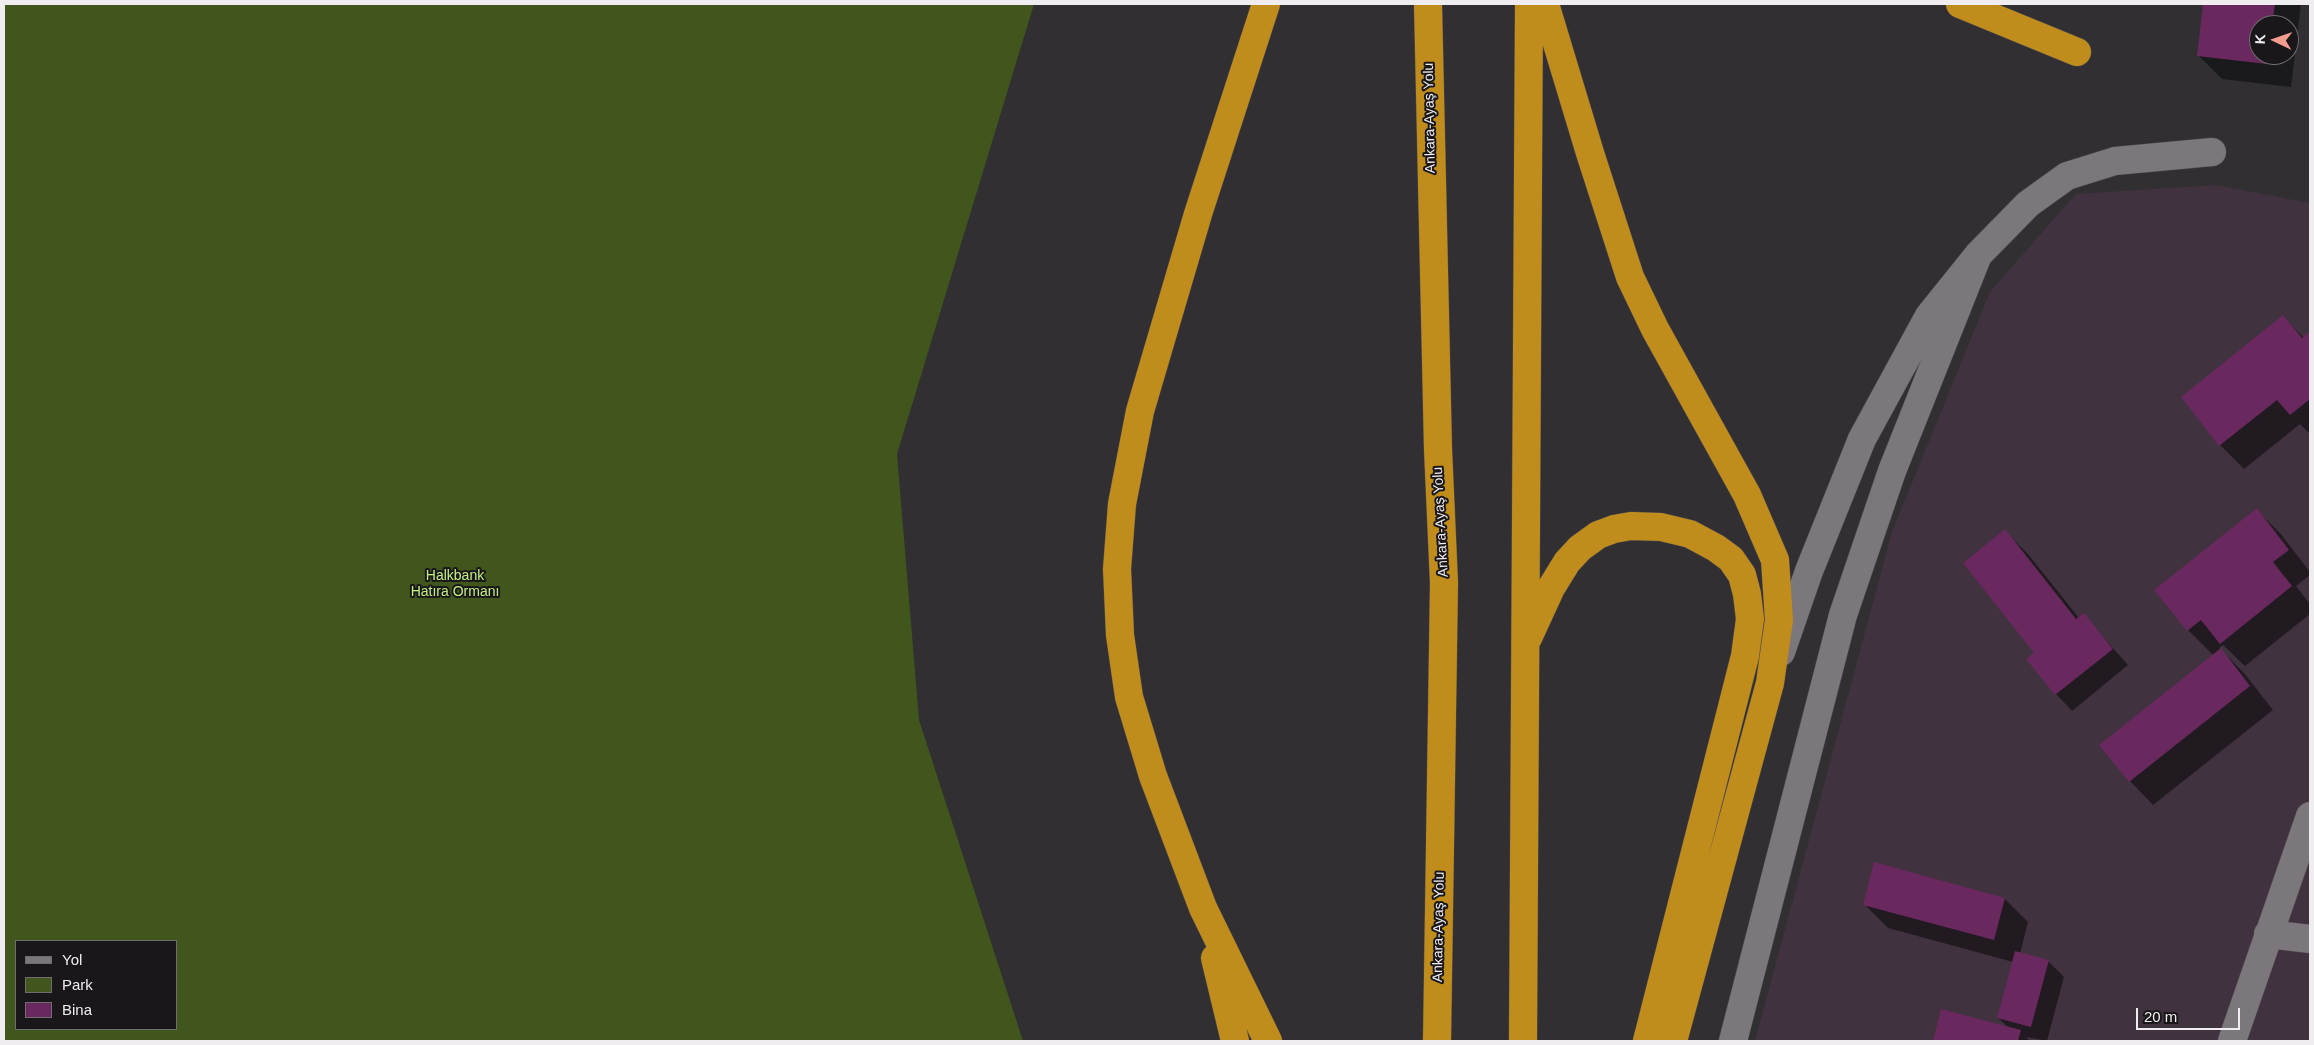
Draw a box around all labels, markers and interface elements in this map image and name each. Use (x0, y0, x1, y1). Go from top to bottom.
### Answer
north arrow (2249, 15, 2299, 65)
text: K (2252, 34, 2268, 45)
street label: Ankara-Ayaş Yolu (1421, 63, 1439, 173)
street label: Ankara-Ayaş Yolu (1430, 466, 1452, 578)
park label: Halkbank Hatıra Ormanı (411, 568, 499, 600)
street label: Ankara-Ayaş Yolu (1430, 872, 1448, 982)
legend (15, 940, 178, 1030)
text: Yol (62, 951, 82, 968)
text: Park (62, 976, 93, 993)
scale bar (2139, 998, 2243, 1030)
text: Bina (62, 1001, 92, 1018)
text: 20 m (2144, 1008, 2177, 1025)

